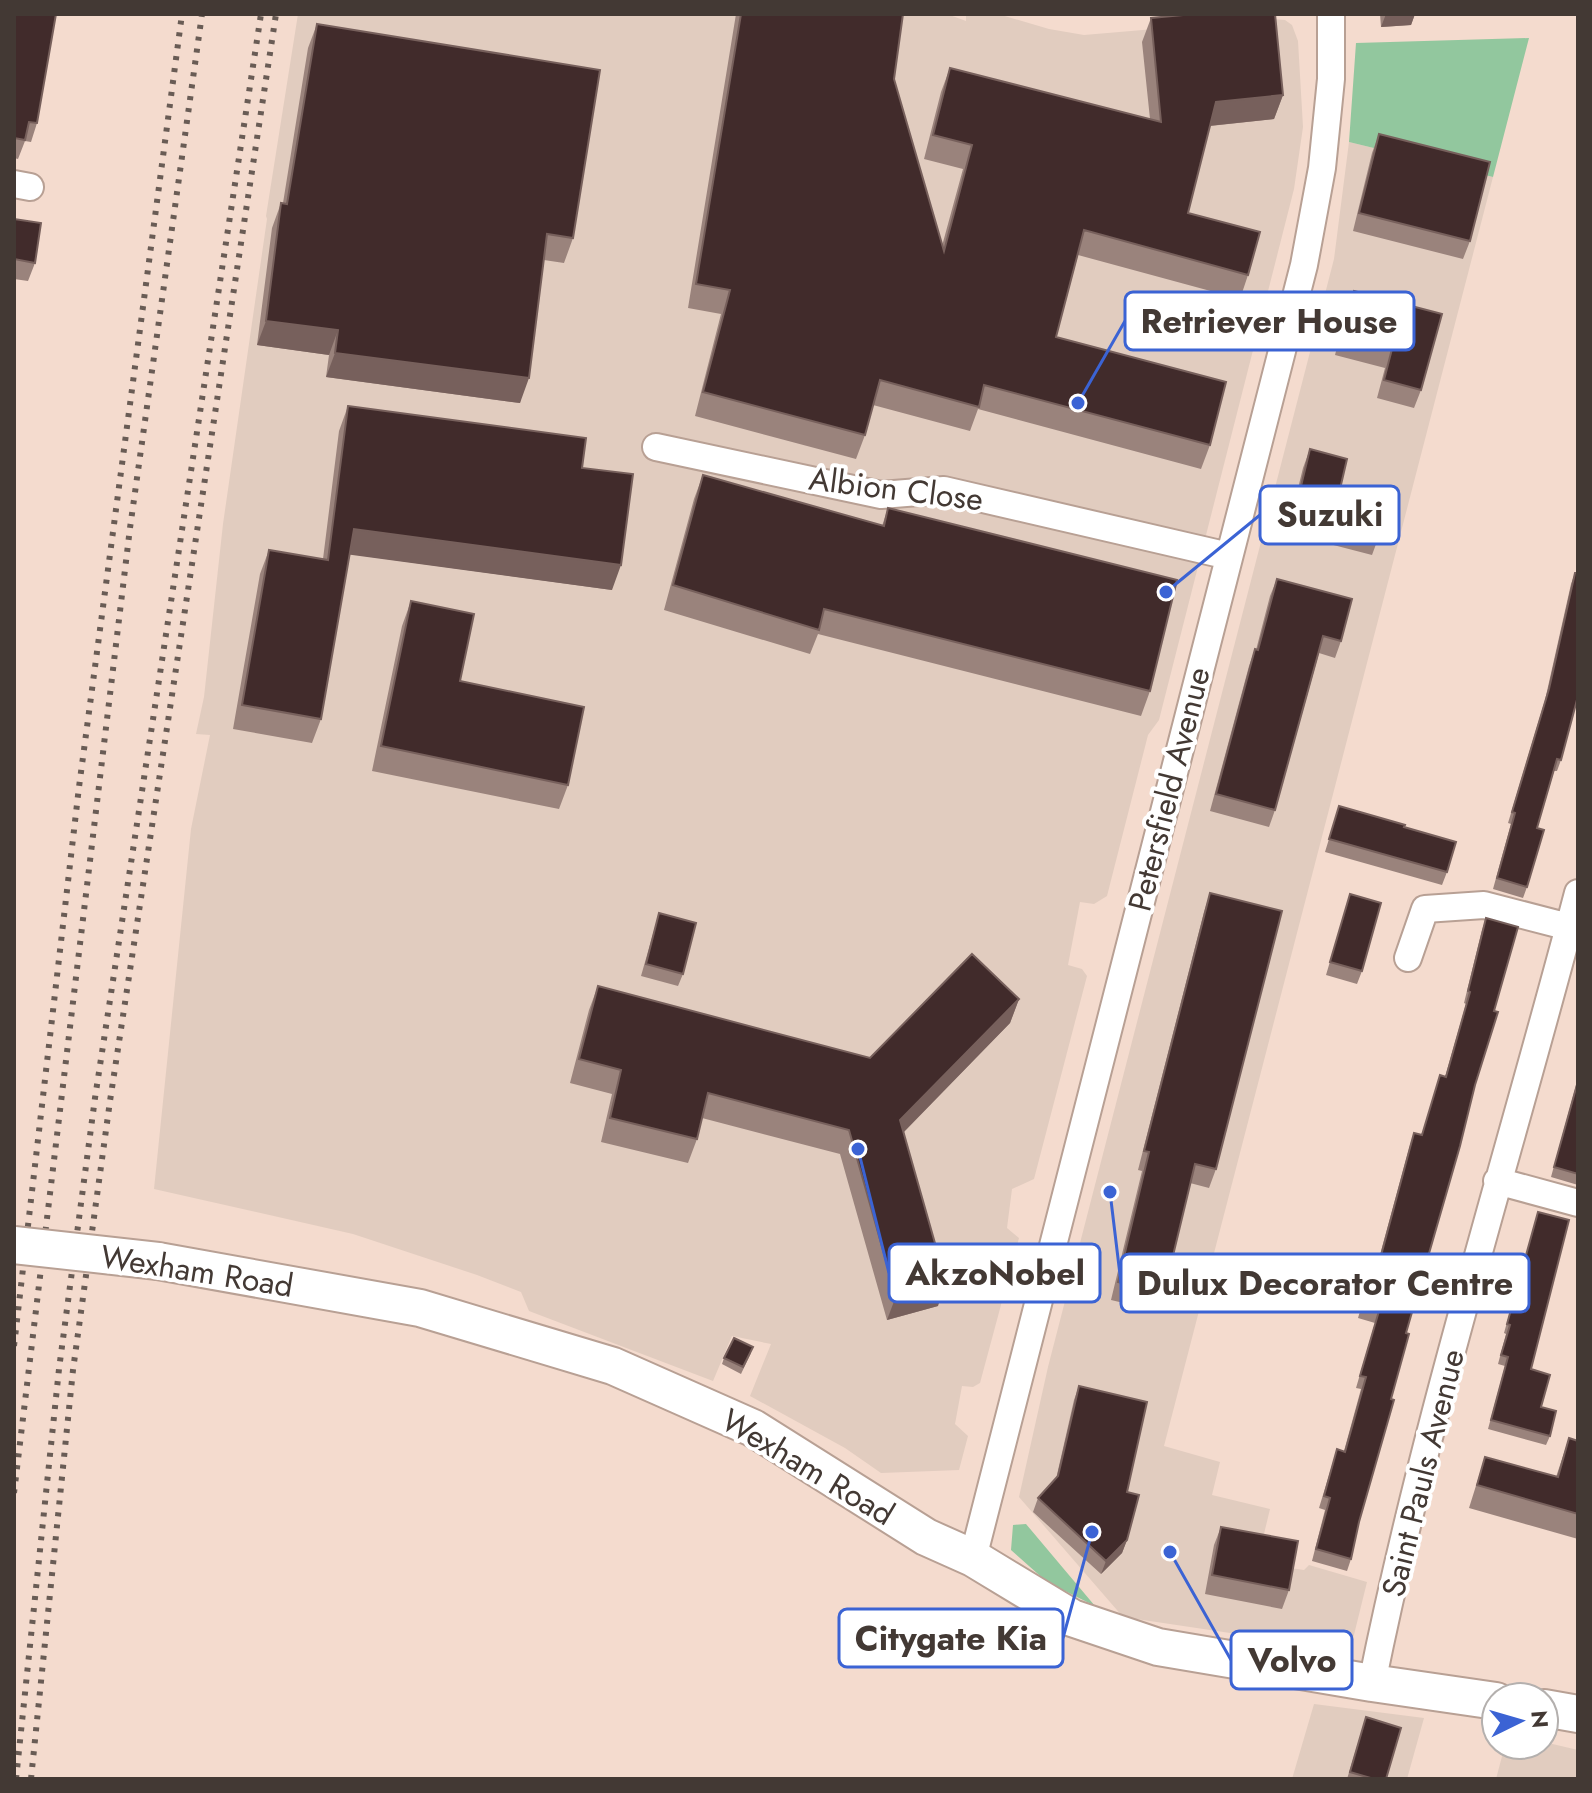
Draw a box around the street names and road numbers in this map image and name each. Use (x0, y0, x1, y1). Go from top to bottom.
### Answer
street label: Albion Close (806, 456, 986, 522)
street label: Petersfield Avenue (1116, 662, 1222, 916)
street label: Wexham Road (97, 1233, 297, 1309)
street label: Saint Pauls Avenue (1370, 1344, 1476, 1602)
street label: Wexham Road (713, 1397, 903, 1537)

